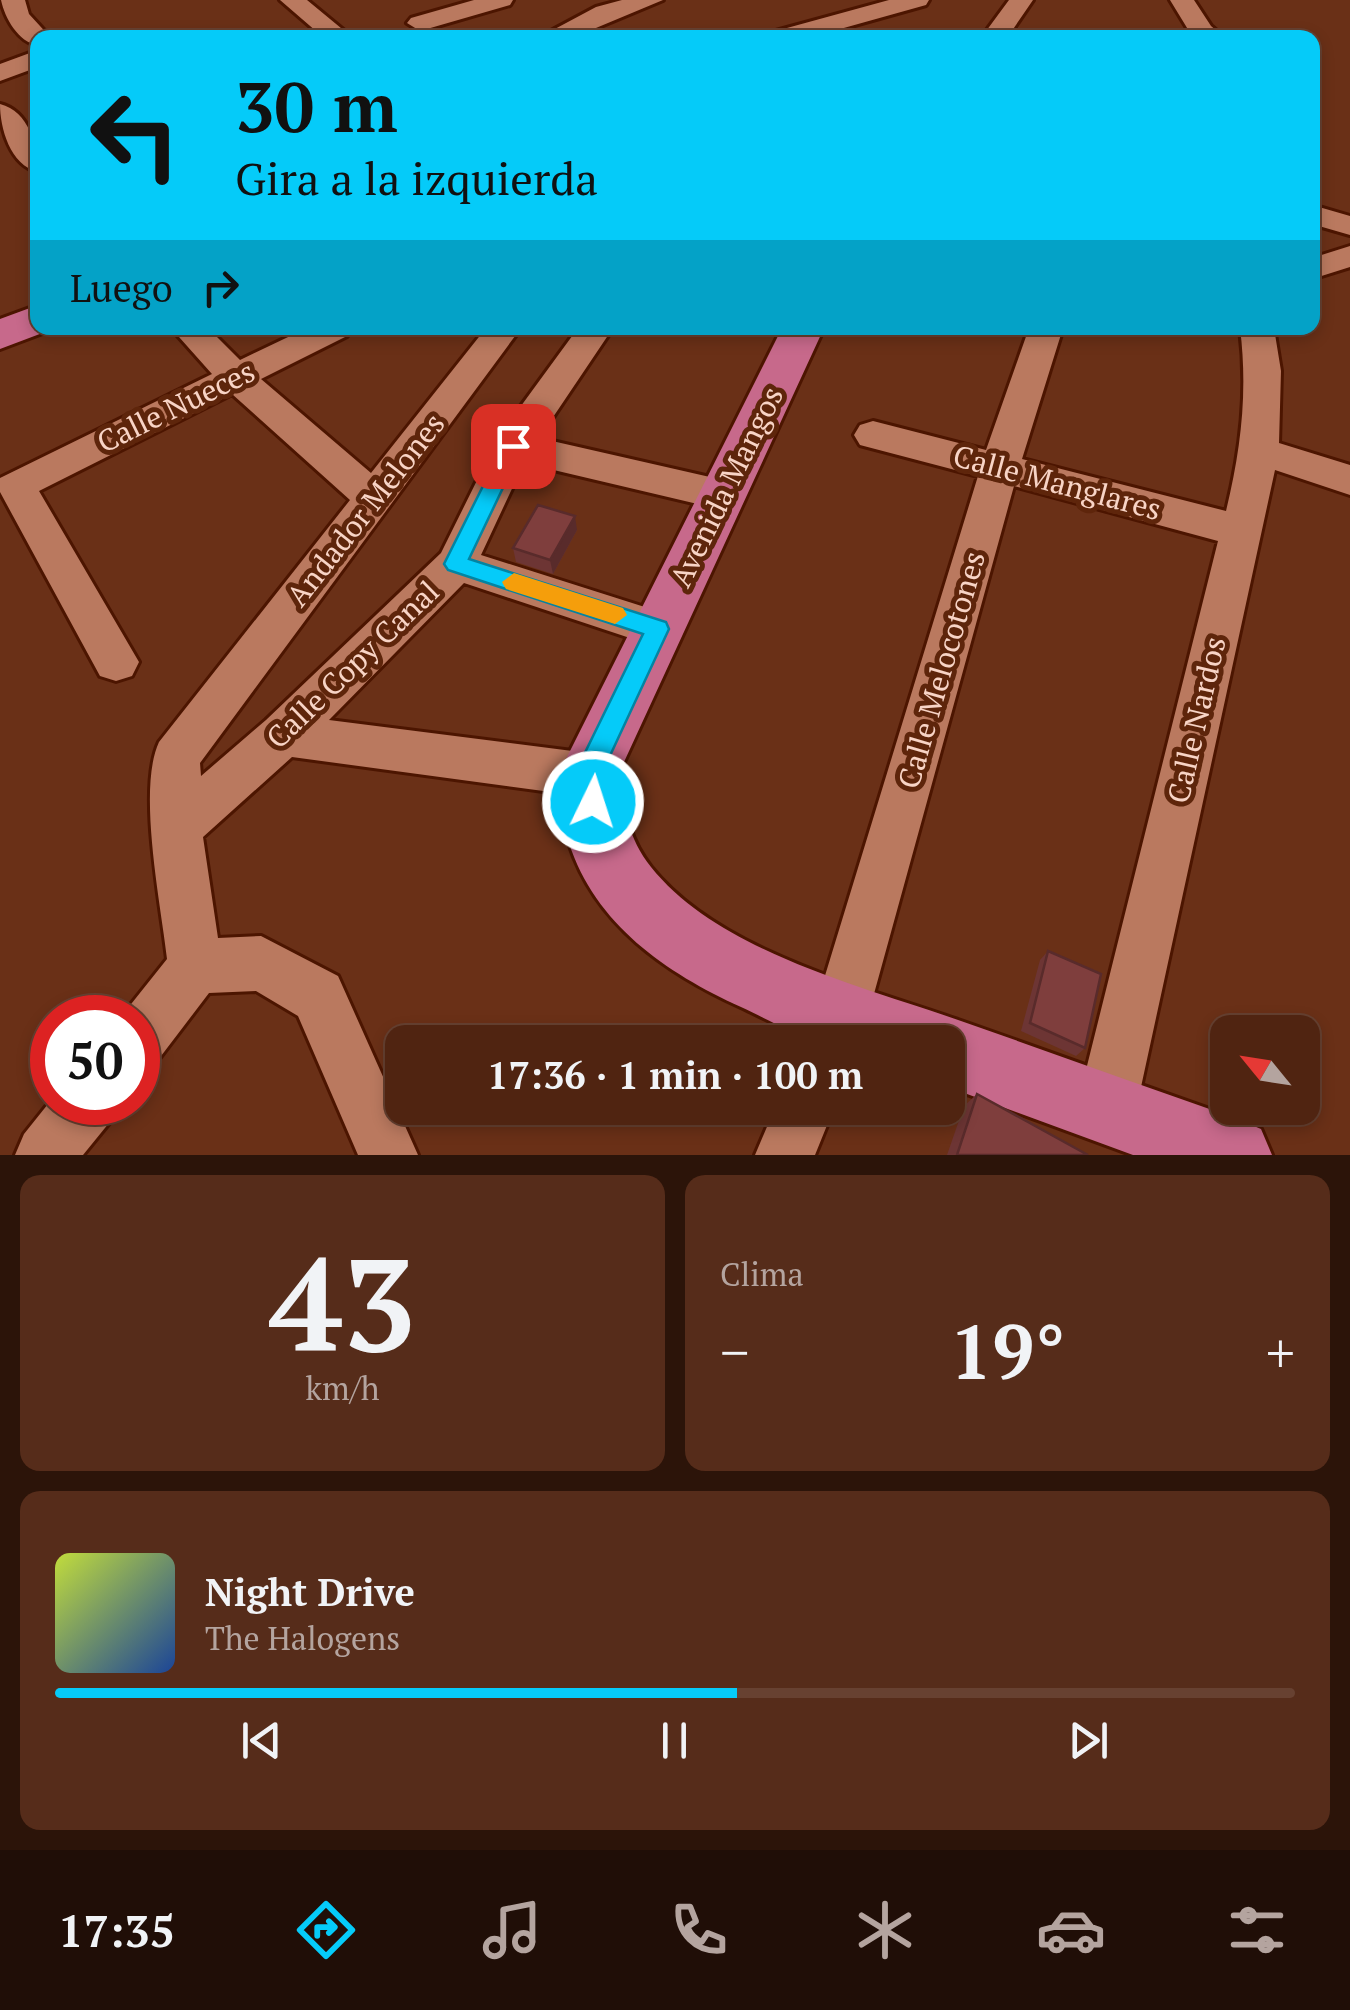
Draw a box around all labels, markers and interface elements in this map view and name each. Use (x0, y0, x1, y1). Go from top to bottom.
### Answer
text: 30 m (235, 59, 398, 152)
icon: left (70, 70, 200, 200)
text: Gira a la izquierda (235, 148, 598, 208)
icon: right (193, 260, 248, 315)
text: Luego (70, 263, 173, 313)
street label: Calle Nueces (90, 351, 261, 461)
street label: Avenida Mangos (660, 380, 792, 593)
pin (471, 404, 556, 489)
street label: Andador Melones (277, 405, 453, 614)
icon: arrive (486, 419, 541, 474)
street label: Calle Manglares (949, 435, 1166, 529)
street label: Calle Melocotones (888, 546, 994, 793)
street label: Calle Copy Canal (257, 572, 447, 757)
street label: Calle Nardos (1157, 633, 1235, 807)
position arrow (541, 750, 645, 854)
speed limit sign: 50 (30, 995, 160, 1125)
north arrow (1210, 1015, 1320, 1125)
map controls (1210, 1015, 1320, 1125)
text: 17:36 · 1 min · 100 m (487, 1050, 863, 1100)
text: 43 (269, 1216, 416, 1388)
text: Clima (720, 1253, 804, 1295)
text: 19° (950, 1301, 1065, 1400)
text: − (720, 1315, 749, 1388)
text: + (1266, 1315, 1295, 1388)
text: km/h (306, 1367, 379, 1409)
text: Night Drive (205, 1567, 415, 1617)
text: The Halogens (205, 1617, 400, 1659)
icon: previous (234, 1713, 289, 1768)
icon: pause (647, 1713, 702, 1768)
icon: next (1061, 1713, 1116, 1768)
icon: directions (291, 1895, 361, 1965)
icon: music (477, 1895, 547, 1965)
icon: phone (664, 1895, 734, 1965)
icon: climate (850, 1895, 920, 1965)
icon: car (1036, 1895, 1106, 1965)
icon: filters (1222, 1895, 1292, 1965)
text: 17:35 (58, 1900, 175, 1960)

